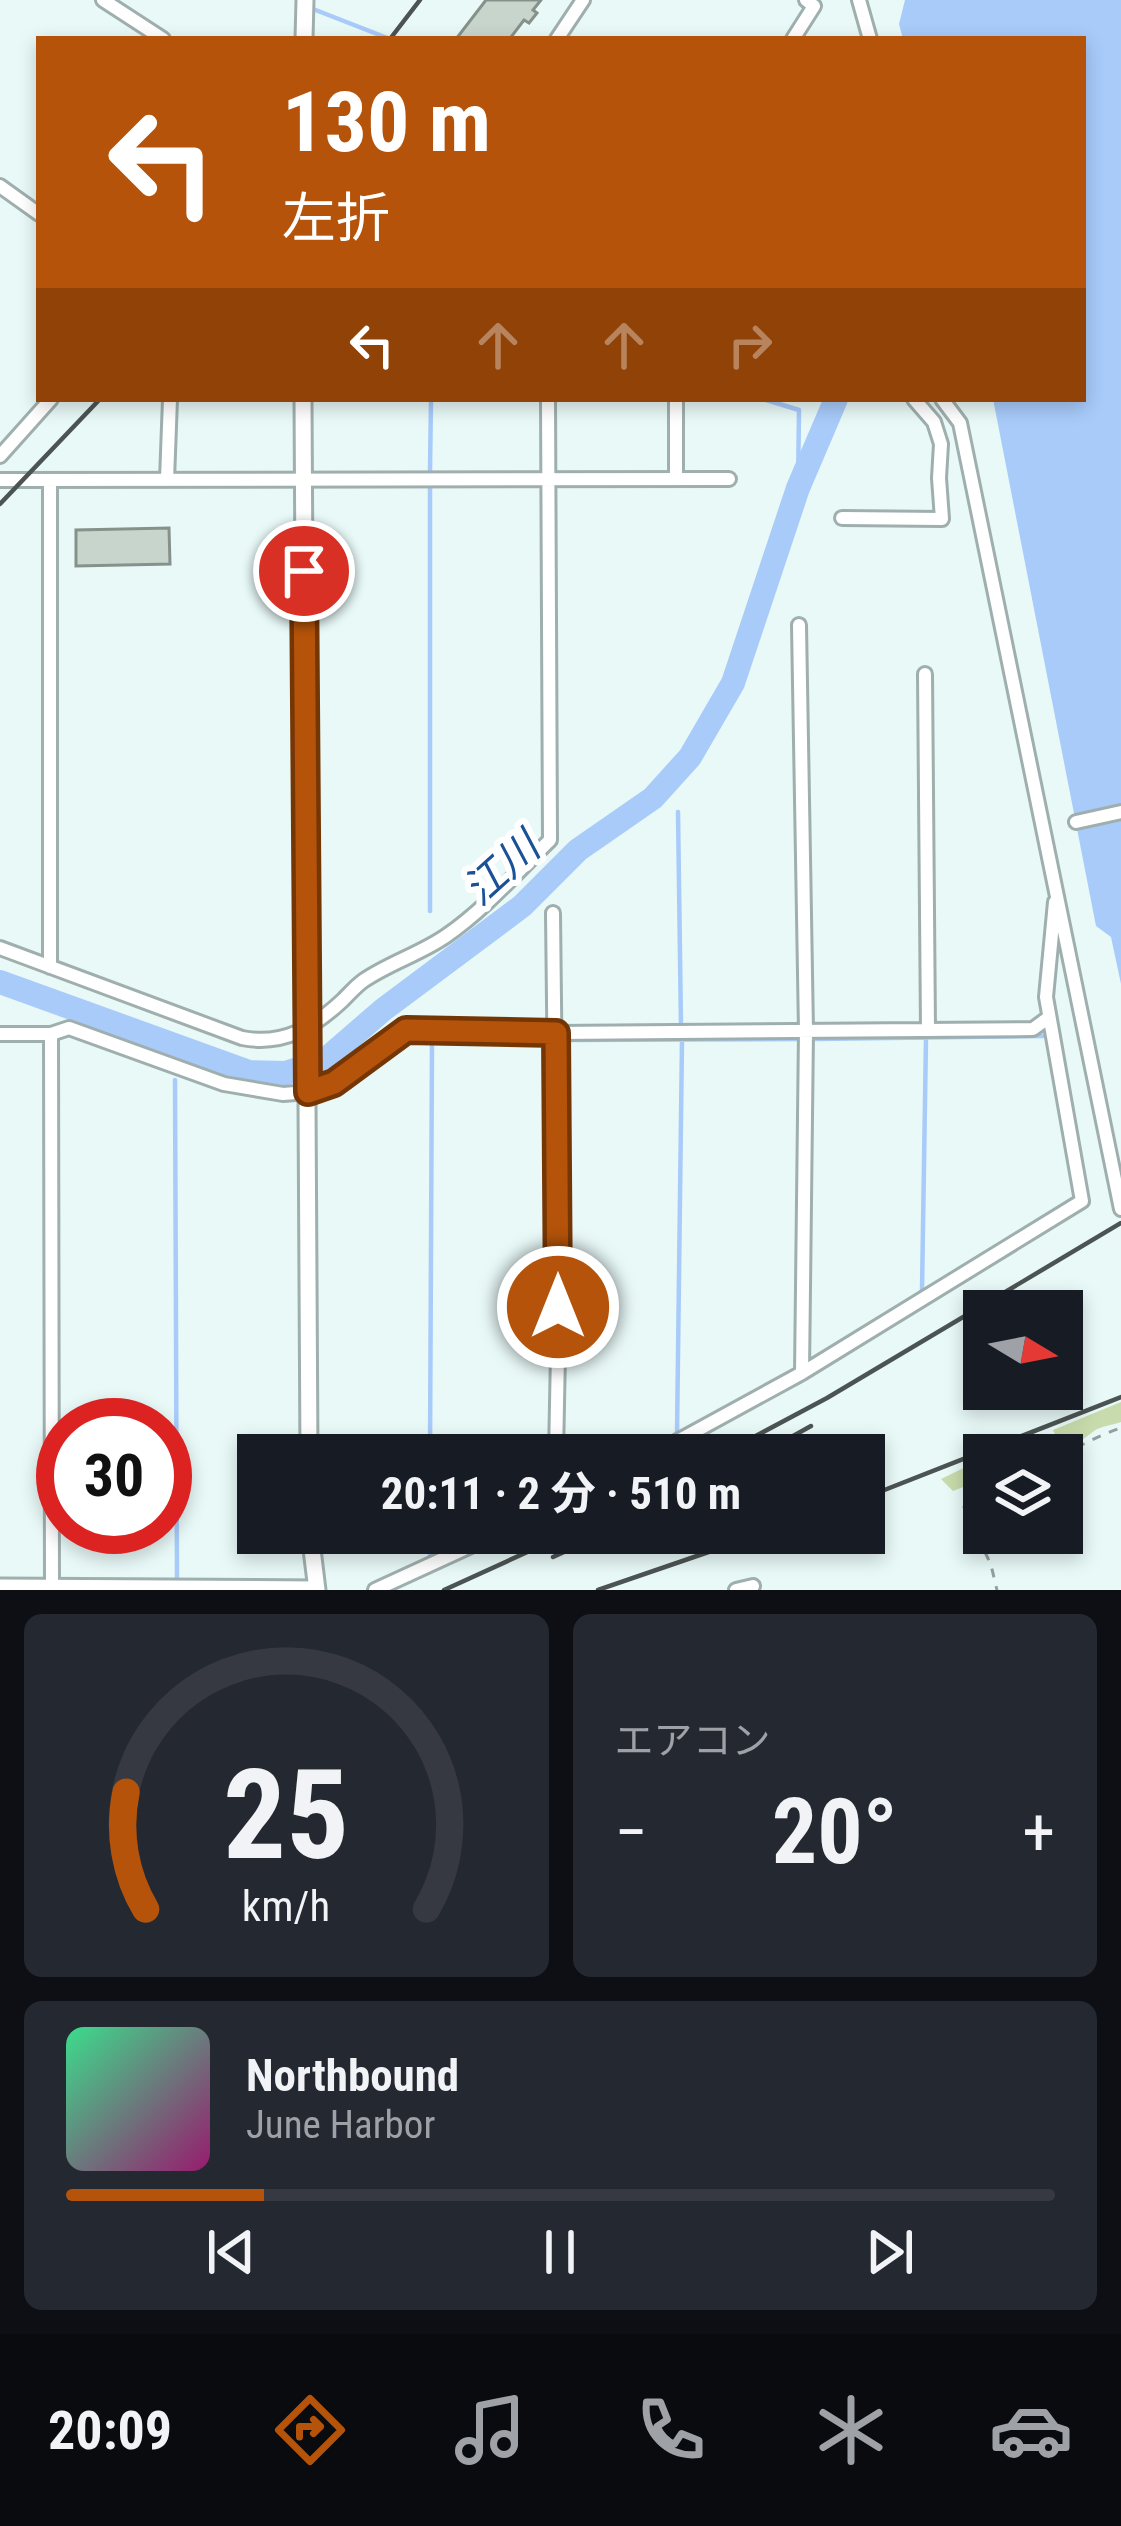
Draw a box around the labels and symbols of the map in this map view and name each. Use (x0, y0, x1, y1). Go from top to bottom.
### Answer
pin (253, 520, 355, 622)
water label: 江川 (454, 819, 552, 915)
position arrow (495, 1244, 621, 1370)
north arrow (963, 1290, 1083, 1410)
speed limit sign: 30 (36, 1398, 192, 1554)

